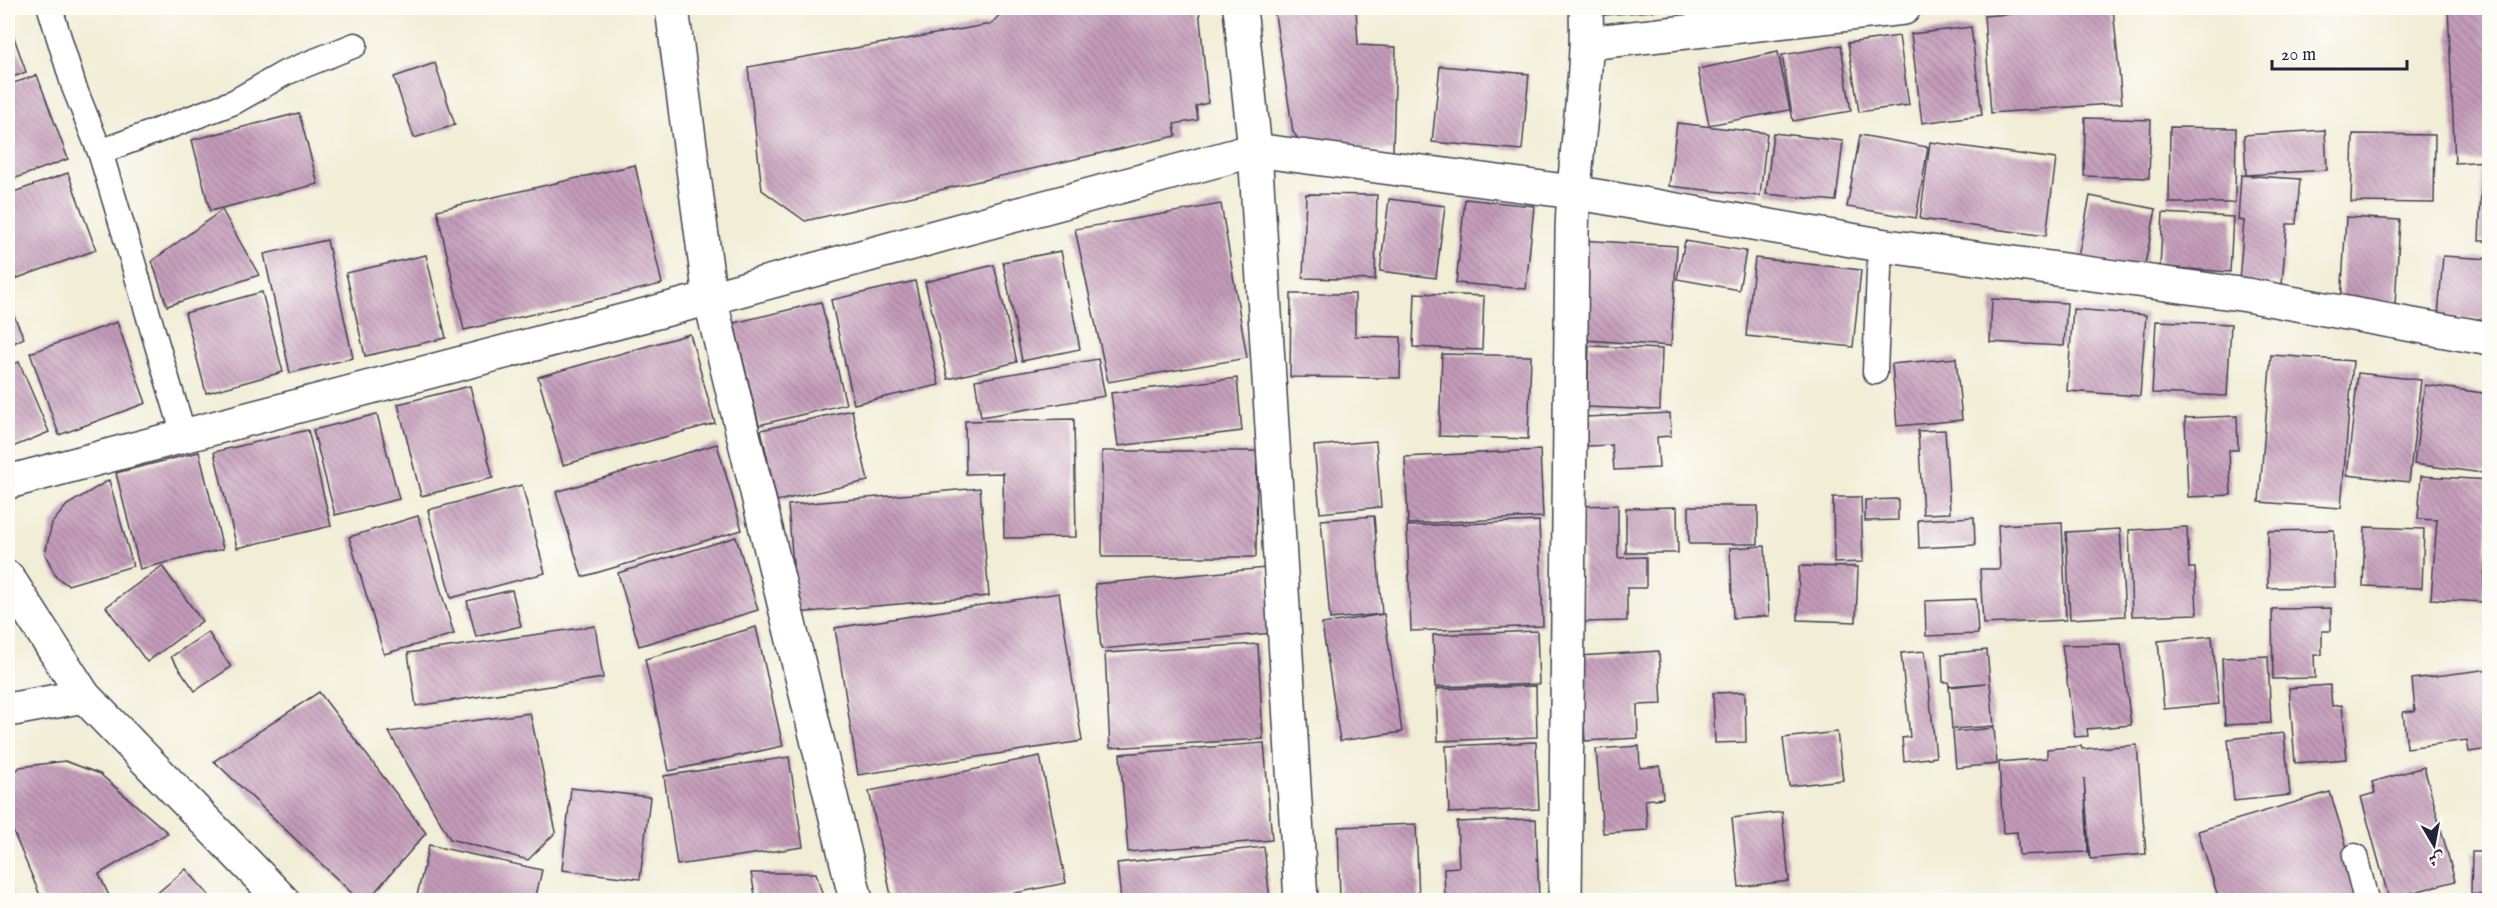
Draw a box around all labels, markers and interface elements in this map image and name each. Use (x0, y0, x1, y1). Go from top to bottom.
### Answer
scale bar (2272, 33, 2407, 71)
text: 20 m (2281, 44, 2316, 67)
north arrow (2404, 815, 2464, 875)
text: ش (2427, 847, 2446, 869)

